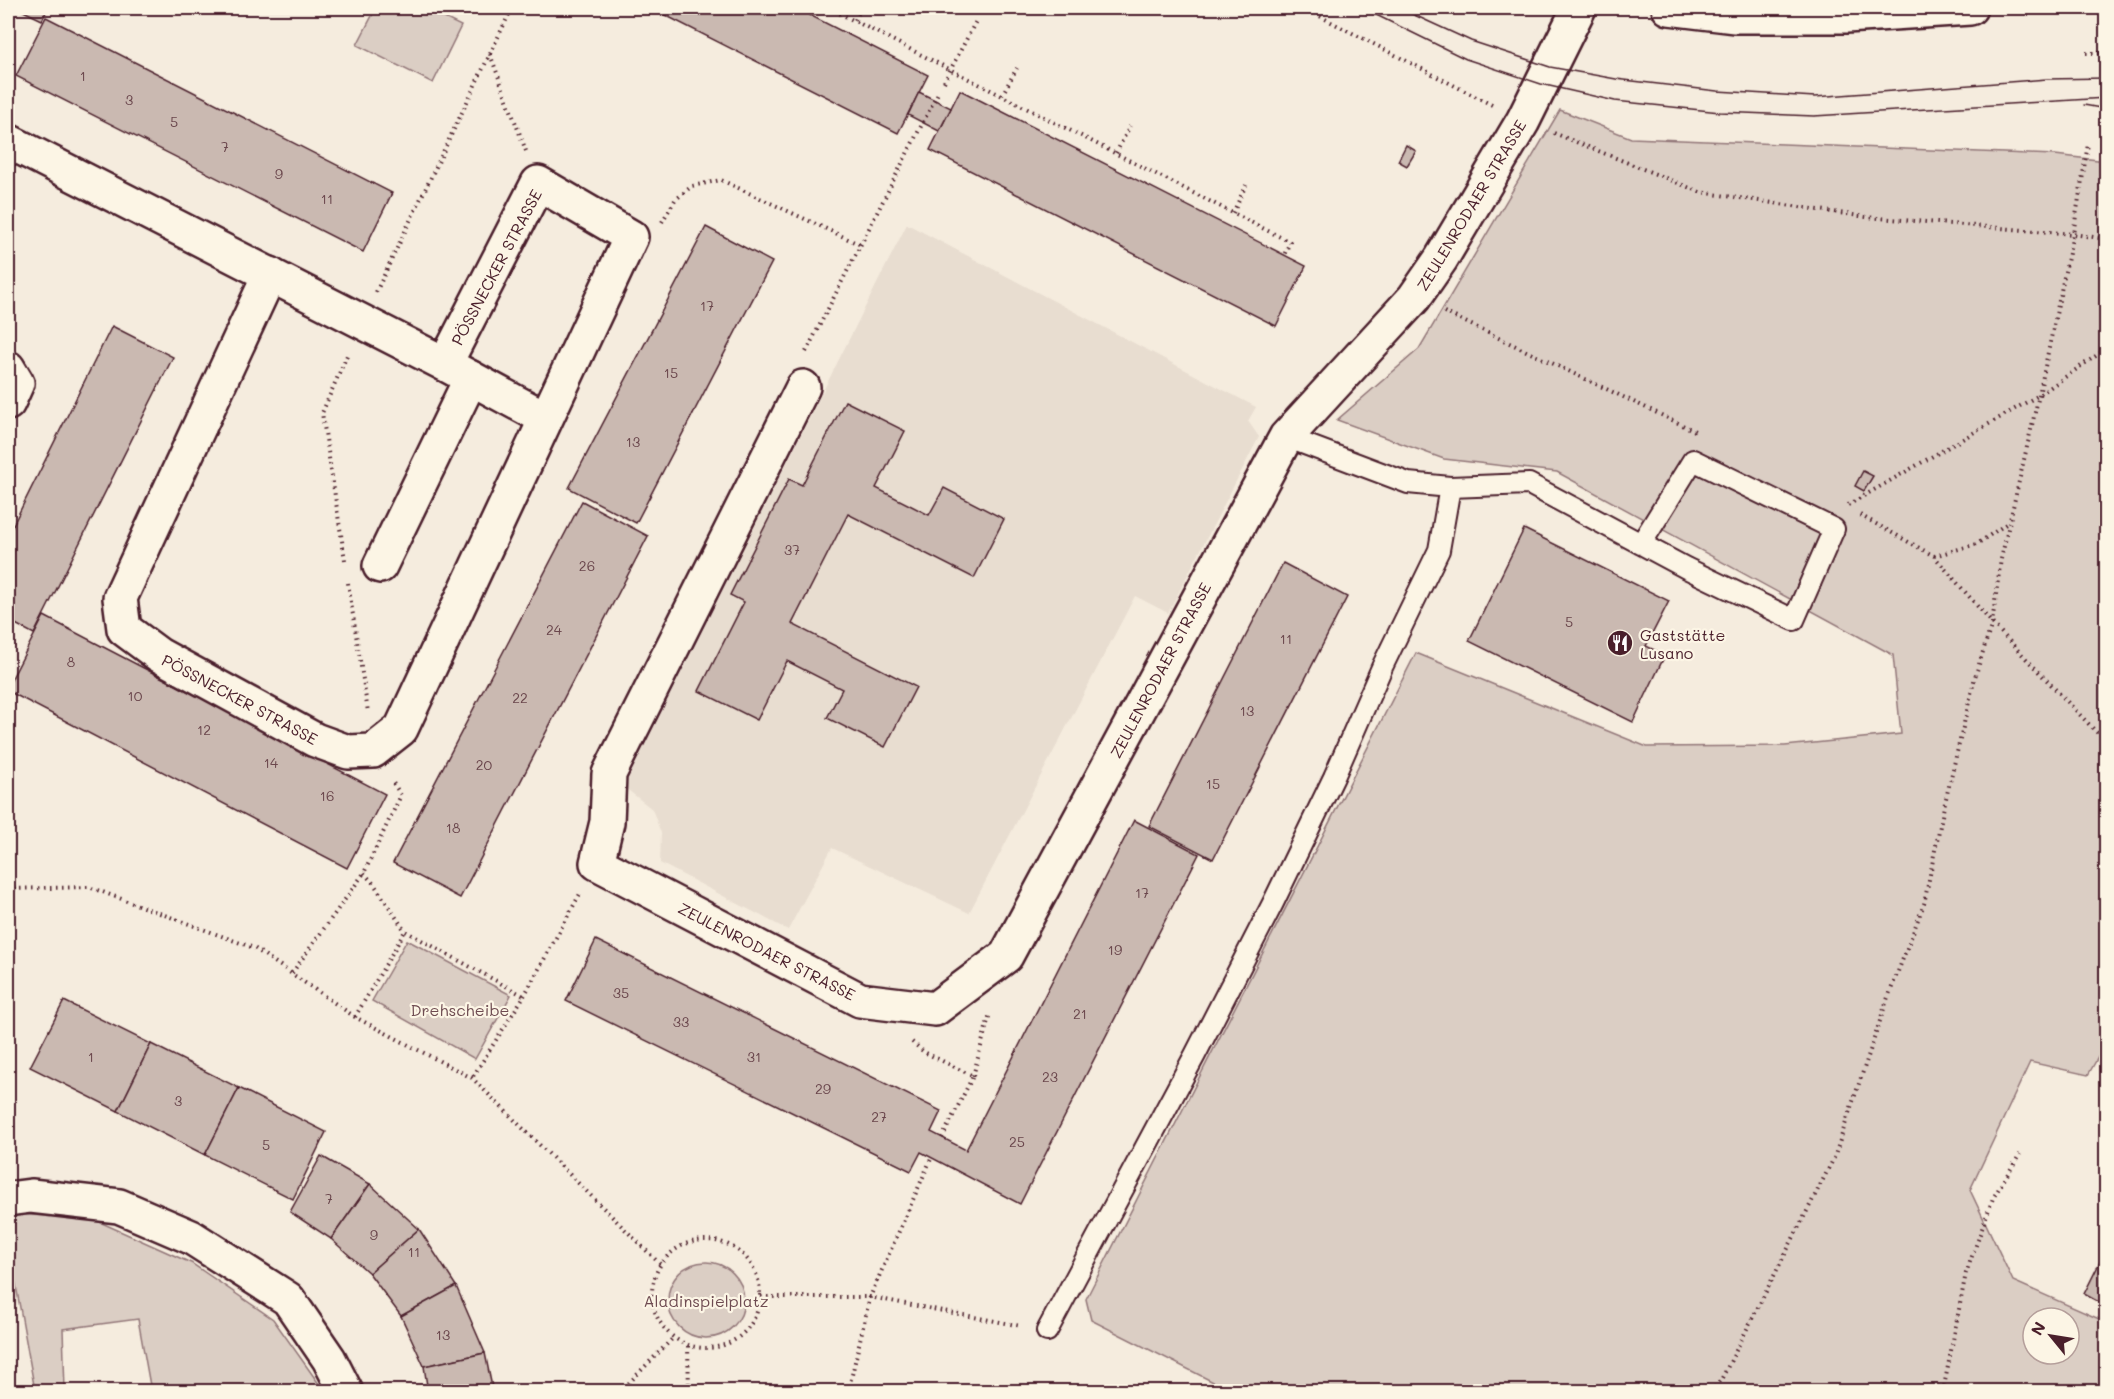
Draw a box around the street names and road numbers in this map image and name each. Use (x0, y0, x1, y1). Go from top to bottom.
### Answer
street label: ZEULENRODAER STRASSE (1412, 116, 1530, 294)
street label: PÖSSNECKER STRASSE (446, 185, 546, 349)
street label: ZEULENRODAER STRASSE (1105, 579, 1215, 761)
street label: PÖSSNECKER STRASSE (158, 649, 322, 749)
street label: ZEULENRODAER STRASSE (675, 897, 859, 1005)

